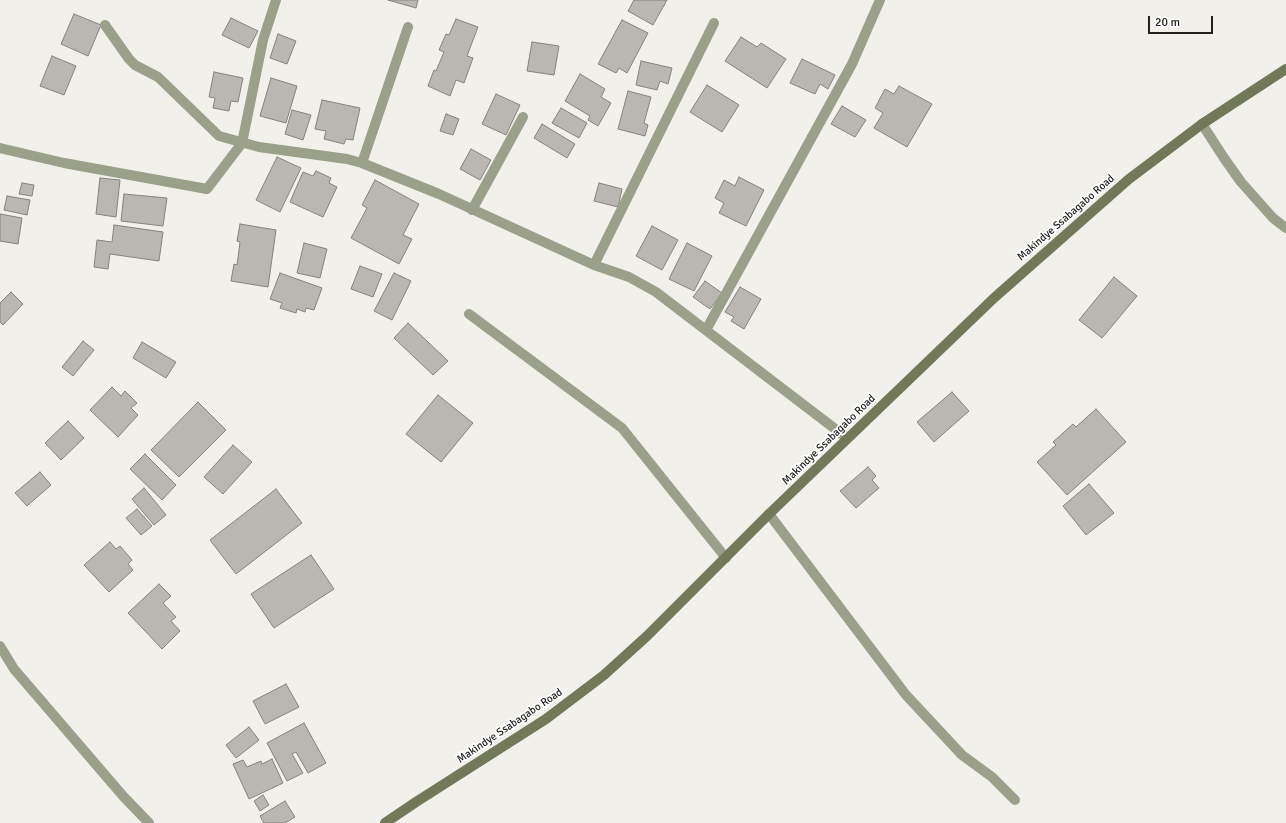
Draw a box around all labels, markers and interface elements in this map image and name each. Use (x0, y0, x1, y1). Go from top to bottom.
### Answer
scale bar (1150, 8, 1215, 34)
text: 20 m (1155, 15, 1180, 30)
street label: Makindye Ssabagabo Road (1015, 172, 1117, 264)
street label: Makindye Ssabagabo Road (780, 392, 878, 488)
street label: Makindye Ssabagabo Road (455, 686, 565, 766)

